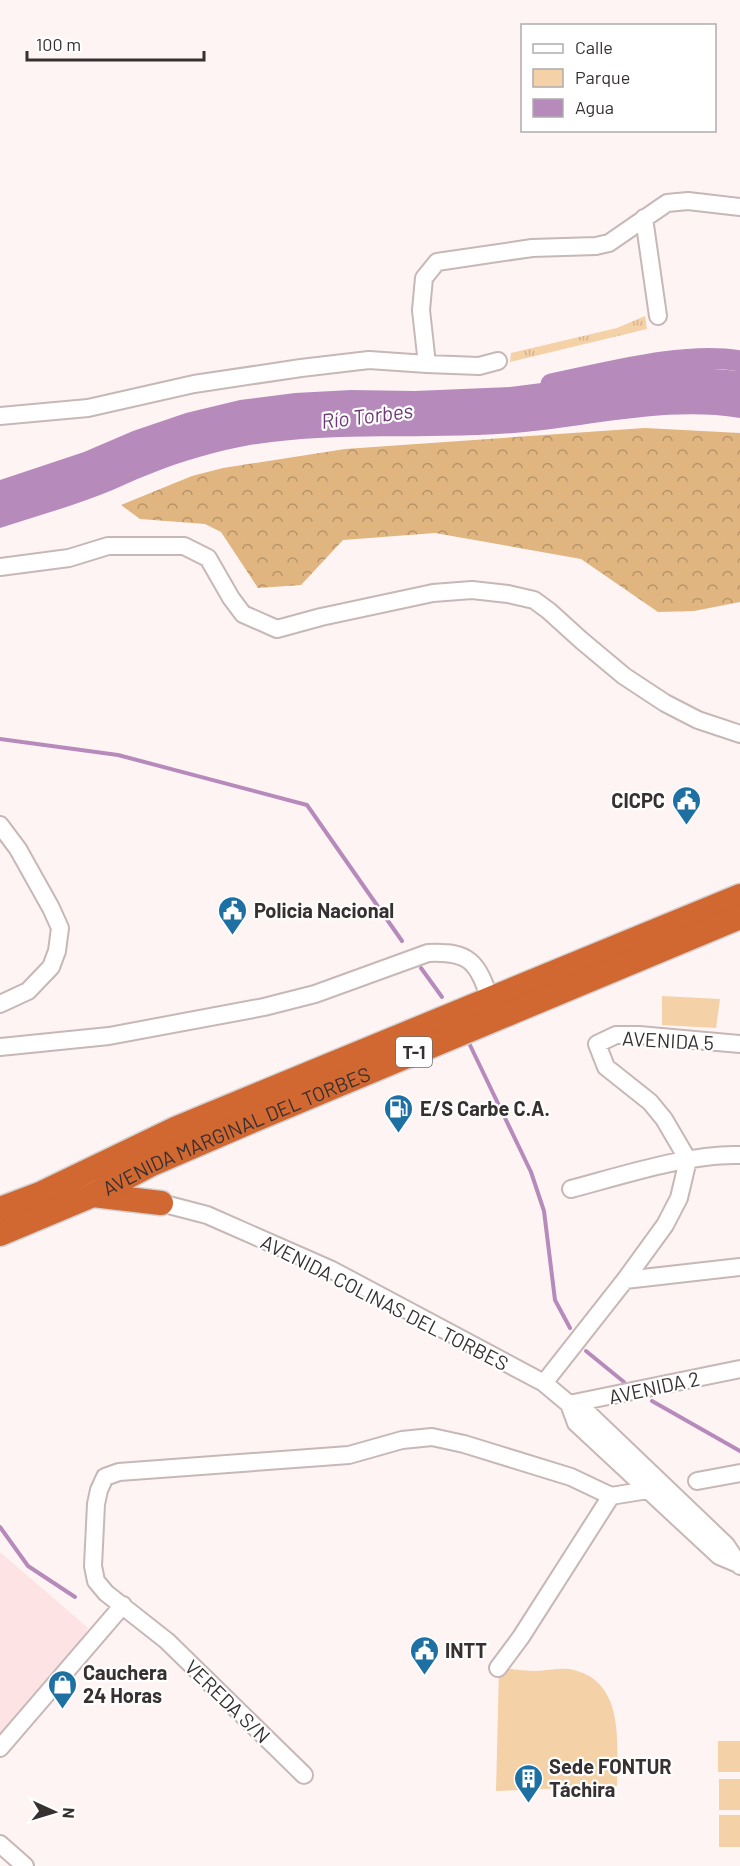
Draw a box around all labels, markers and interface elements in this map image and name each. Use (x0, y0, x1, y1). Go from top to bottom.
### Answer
scale bar (27, 24, 204, 62)
legend (521, 24, 716, 132)
text: 100 m (36, 33, 81, 55)
text: Calle (575, 36, 613, 58)
text: Parque (575, 66, 630, 88)
text: Agua (575, 96, 614, 118)
water label: Río Torbes (320, 397, 414, 433)
public building icon: CICPC (670, 784, 702, 826)
place label: CICPC (611, 788, 665, 812)
public building icon: Policia Nacional (217, 894, 249, 936)
place label: Policia Nacional (254, 898, 394, 922)
street label: AVENIDA 5 (622, 1026, 714, 1054)
road number: T-1 (396, 1037, 432, 1067)
street label: AVENIDA MARGINAL DEL TORBES (98, 1061, 373, 1200)
fuel station icon: E/S Carbe C.A. (383, 1092, 415, 1134)
place label: E/S Carbe C.A. (420, 1096, 550, 1120)
street label: AVENIDA COLINAS DEL TORBES (257, 1229, 513, 1375)
street label: AVENIDA 2 (606, 1366, 702, 1408)
public building icon: INTT (408, 1634, 440, 1676)
place label: INTT (445, 1638, 487, 1662)
street label: VEREDA S/N (180, 1654, 276, 1748)
place label: Cauchera 24 Horas (83, 1660, 167, 1707)
shop icon: Cauchera 24 Horas (46, 1668, 78, 1710)
place label: Sede FONTUR Táchira (549, 1754, 672, 1801)
building icon: Sede FONTUR Táchira (512, 1762, 544, 1804)
north arrow (24, 1782, 84, 1842)
text: N (60, 1807, 79, 1819)

